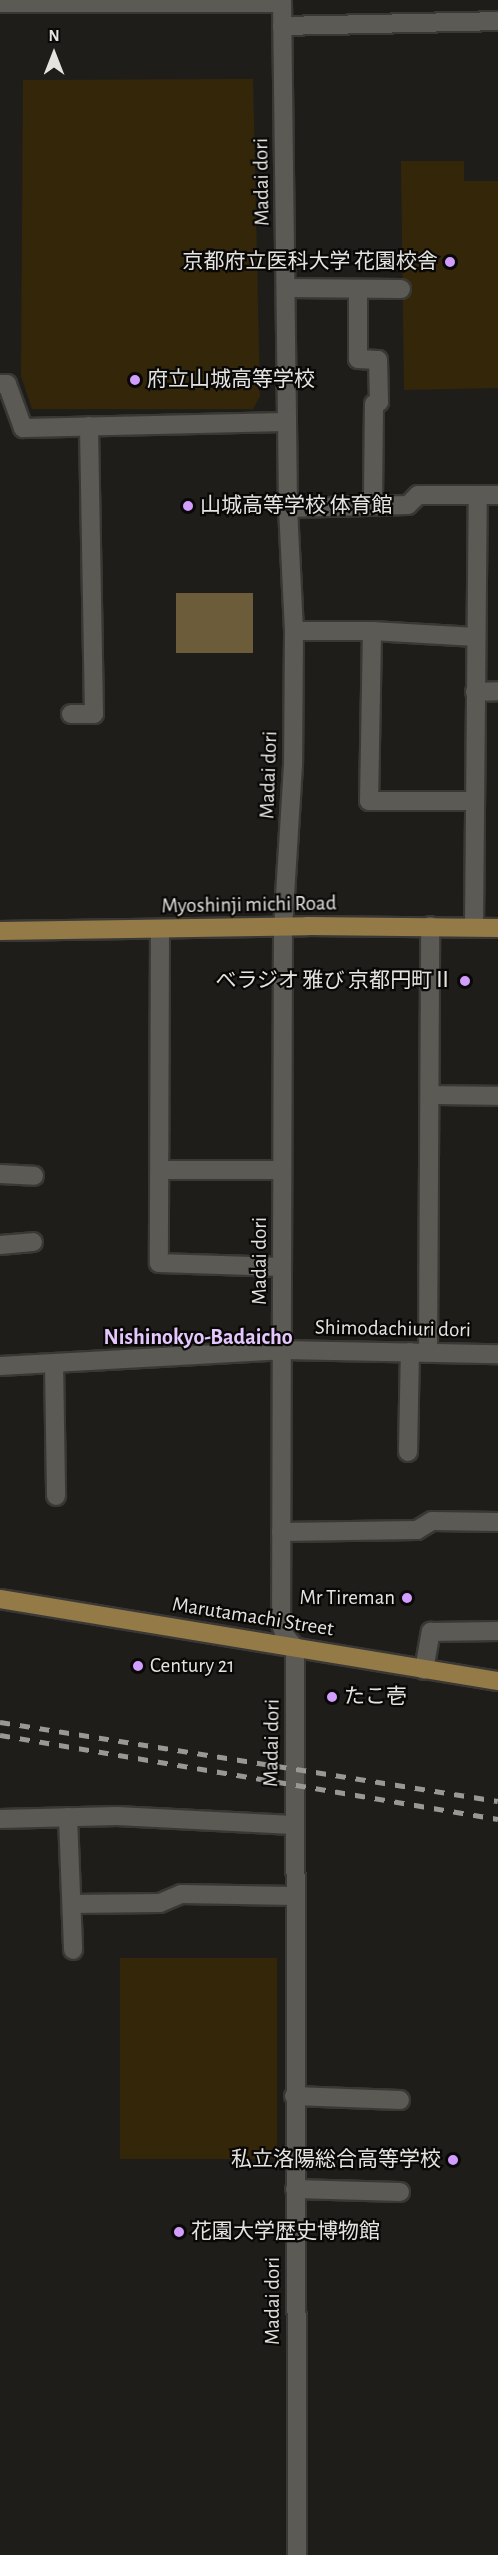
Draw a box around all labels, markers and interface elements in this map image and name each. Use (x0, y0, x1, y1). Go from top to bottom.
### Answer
north arrow (24, 24, 84, 84)
text: N (48, 28, 60, 44)
street label: Madai dori (249, 138, 275, 226)
place label: 京都府立医科大学 花園校舎 (183, 249, 438, 275)
marker: 京都府立医科大学 花園校舎 (443, 255, 457, 269)
place label: 府立山城高等学校 (147, 367, 315, 393)
marker: 府立山城高等学校 (128, 373, 142, 387)
place label: 山城高等学校 体育館 (200, 493, 392, 519)
marker: 山城高等学校 体育館 (181, 499, 195, 513)
street label: Madai dori (255, 731, 283, 819)
street label: Myoshinji michi Road (161, 891, 337, 919)
place label: べラジオ 雅び 京都円町Ⅱ (215, 968, 453, 994)
marker: べラジオ 雅び 京都円町Ⅱ (458, 974, 472, 988)
street label: Madai dori (247, 1217, 273, 1305)
street label: Shimodachiuri dori (315, 1315, 471, 1343)
district label: Nishinokyo-Badaicho (103, 1325, 293, 1351)
place label: Mr Tireman (299, 1585, 395, 1611)
marker: Mr Tireman (400, 1591, 414, 1605)
street label: Marutamachi Street (171, 1592, 335, 1642)
place label: Century 21 (150, 1653, 234, 1679)
marker: Century 21 (131, 1659, 145, 1673)
place label: たこ壱 (344, 1684, 407, 1710)
marker: たこ壱 (325, 1690, 339, 1704)
street label: Madai dori (259, 1699, 285, 1787)
place label: 私立洛陽総合高等学校 (231, 2147, 441, 2173)
marker: 私立洛陽総合高等学校 (446, 2153, 460, 2167)
place label: 花園大学歴史博物館 (191, 2219, 380, 2245)
marker: 花園大学歴史博物館 (172, 2225, 186, 2239)
street label: Madai dori (260, 2257, 286, 2345)

